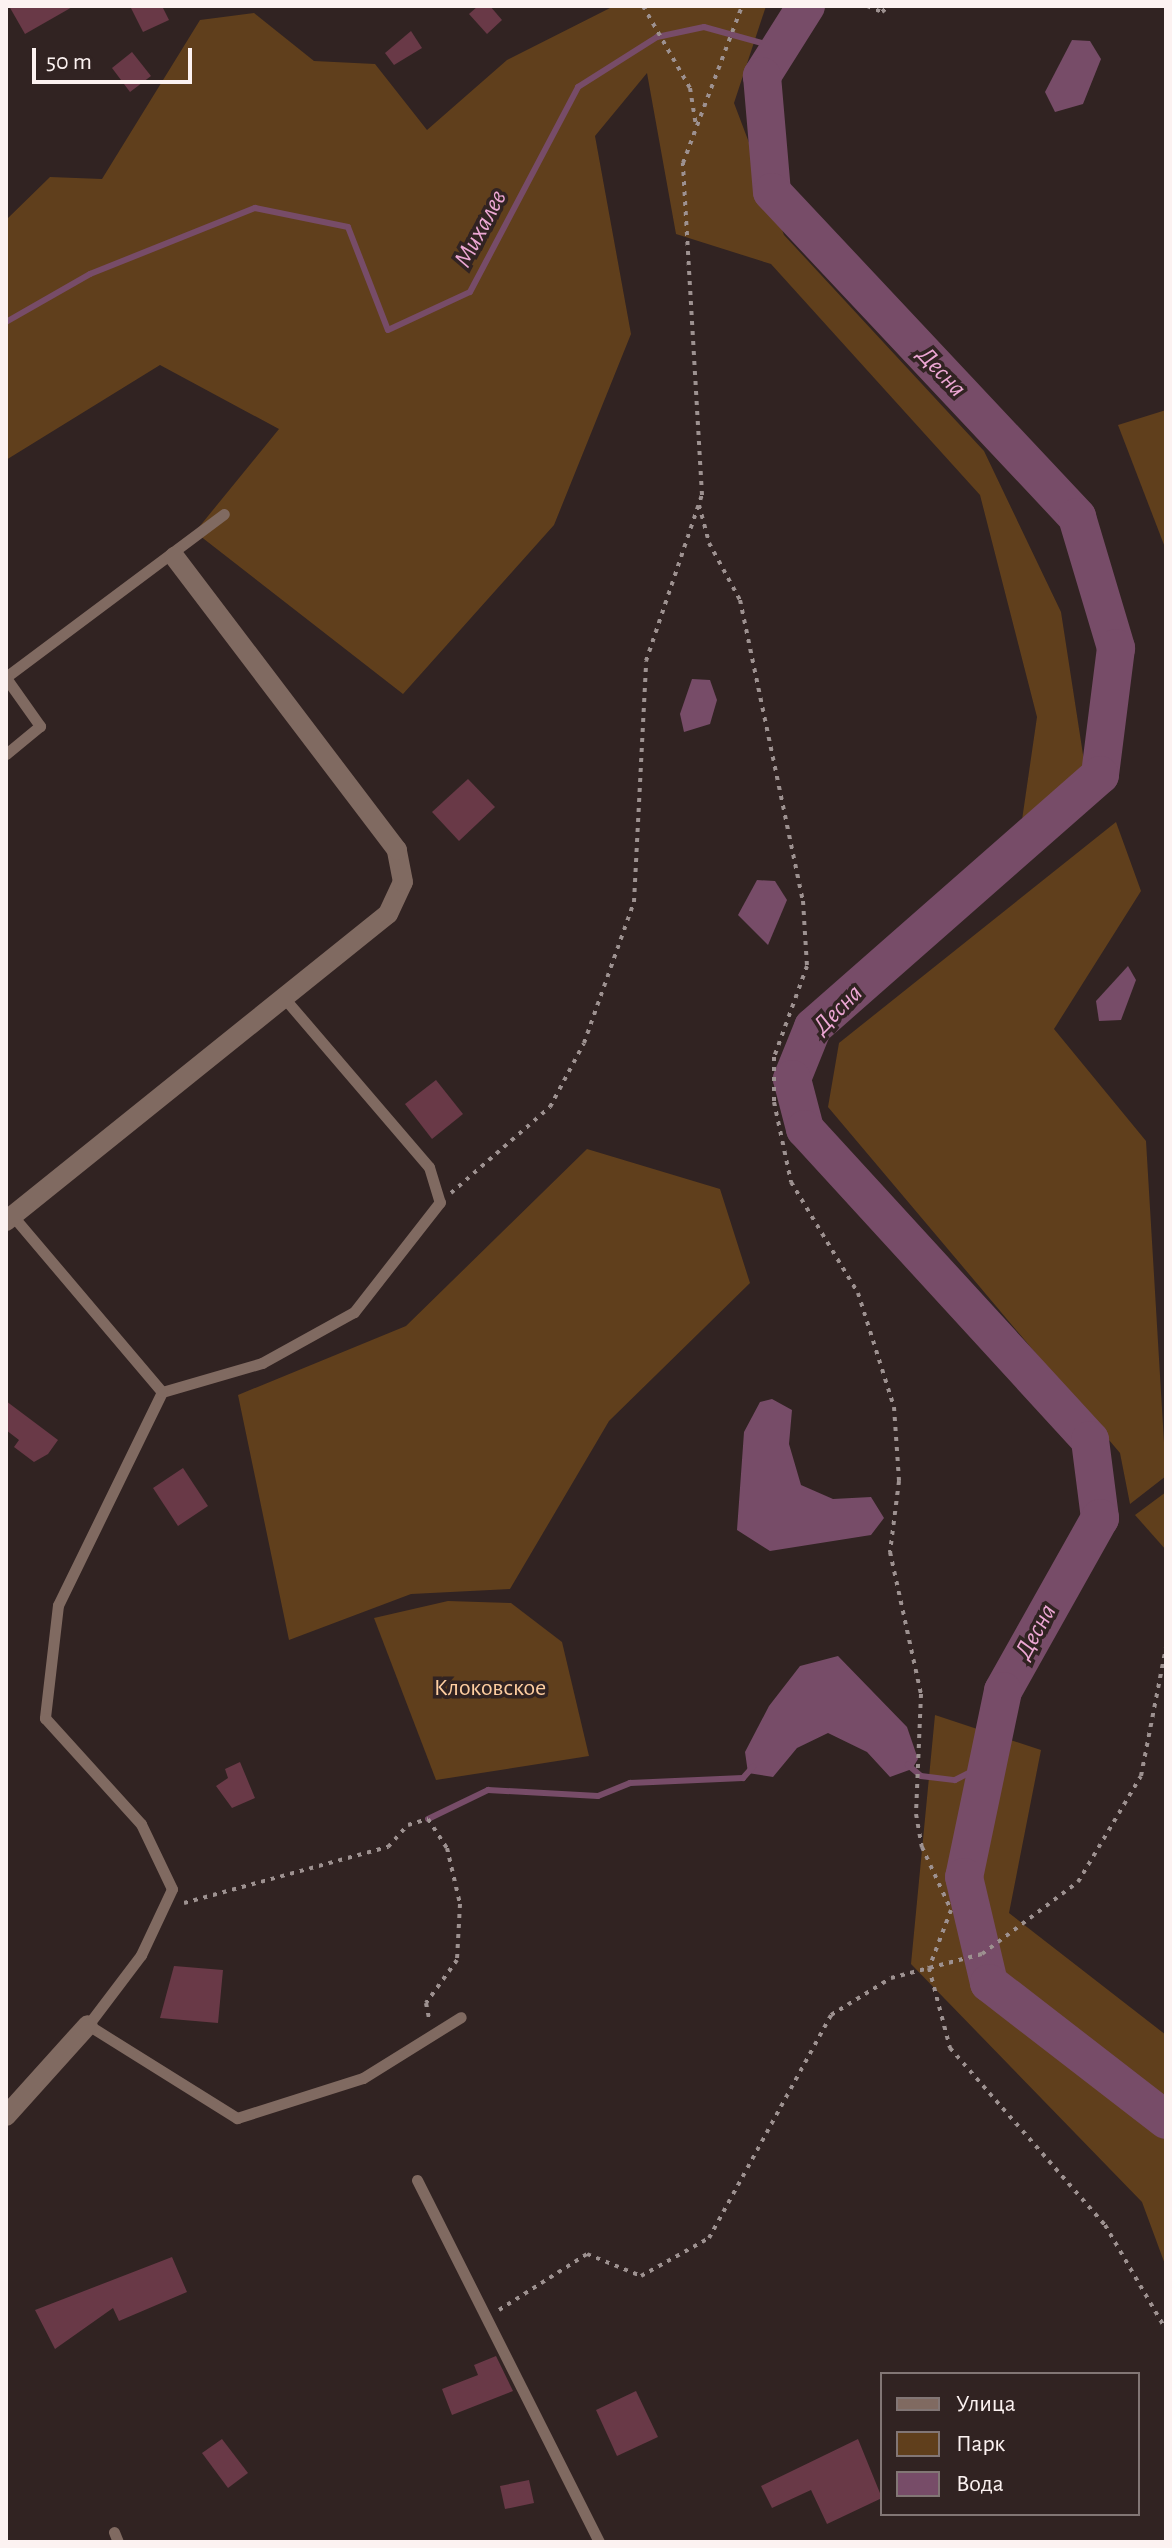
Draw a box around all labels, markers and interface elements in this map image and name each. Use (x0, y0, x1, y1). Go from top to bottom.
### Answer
scale bar (36, 32, 196, 82)
text: 50 m (46, 50, 92, 74)
water label: Михалев (448, 185, 514, 273)
water label: Десна (910, 340, 972, 404)
water label: Десна (806, 978, 870, 1042)
water label: Десна (1008, 1599, 1064, 1665)
park label: Клоковское (434, 1675, 546, 1703)
legend (880, 2372, 1140, 2516)
text: Улица (956, 2392, 1016, 2416)
text: Парк (956, 2432, 1005, 2456)
text: Вода (956, 2472, 1004, 2496)

